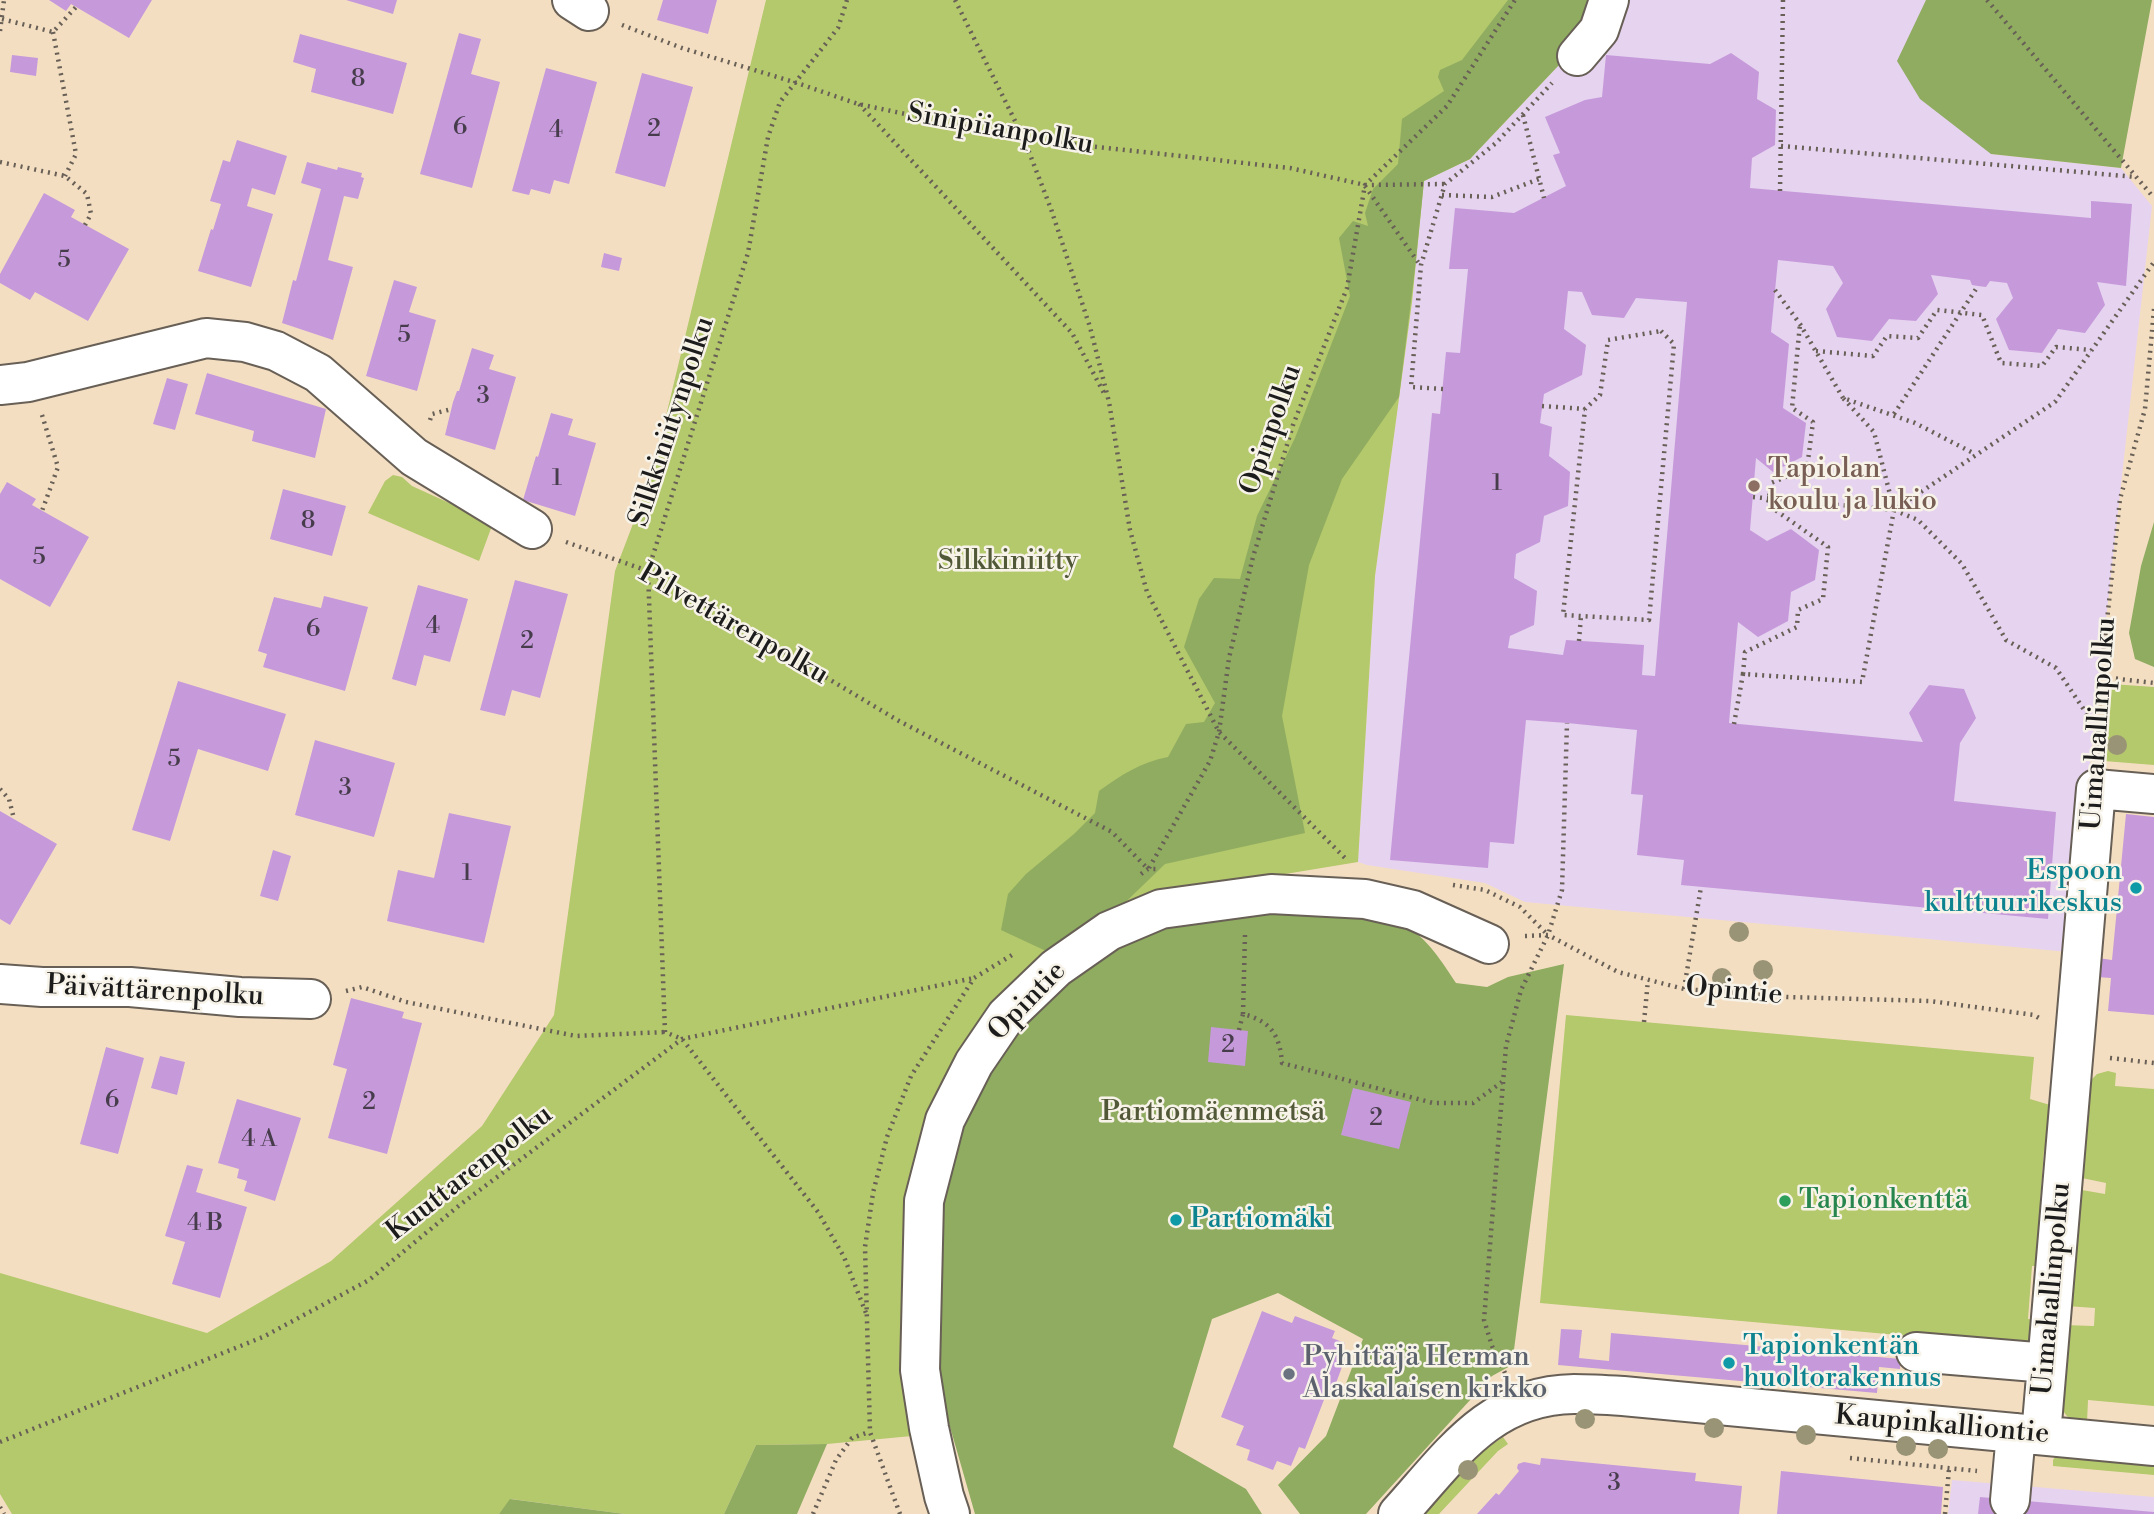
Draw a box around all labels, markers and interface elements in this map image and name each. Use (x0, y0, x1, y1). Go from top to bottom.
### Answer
house number: 8 (351, 66, 365, 94)
street label: Sinipiianpolku (904, 97, 1096, 163)
house number: 6 (453, 114, 467, 142)
house number: 2 (647, 116, 661, 144)
house number: 4 (549, 117, 563, 145)
house number: 5 (57, 247, 71, 275)
street label: Silkkiniitynpolku (623, 313, 723, 531)
house number: 5 (397, 322, 411, 350)
street label: Opinpolku (1234, 360, 1310, 500)
house number: 3 (476, 383, 490, 411)
place label: Tapiolan koulu ja lukio (1768, 453, 1937, 519)
house number: 1 (552, 465, 562, 493)
house number: 1 (1492, 470, 1502, 498)
marker: Tapiolan koulu ja lukio (1746, 478, 1762, 494)
house number: 8 (301, 508, 315, 536)
house number: 5 (32, 544, 46, 572)
park label: Silkkiniitty (938, 545, 1078, 579)
street label: Pilvettärenpolku (632, 557, 834, 693)
house number: 4 (426, 613, 440, 641)
house number: 6 (306, 616, 320, 644)
street label: Uimahallinpolku (2076, 616, 2124, 832)
house number: 2 (520, 628, 534, 656)
house number: 5 (167, 746, 181, 774)
house number: 3 (338, 775, 352, 803)
place label: Espoon kulttuurikeskus (1924, 855, 2122, 921)
house number: 1 (462, 860, 472, 888)
marker: Espoon kulttuurikeskus (2128, 880, 2144, 896)
street label: Opintie (982, 955, 1074, 1049)
street label: Päivättärenpolku (45, 970, 265, 1014)
street label: Opintie (1684, 971, 1784, 1013)
house number: 2 (1221, 1032, 1235, 1060)
house number: 6 (105, 1087, 119, 1115)
house number: 2 (362, 1089, 376, 1117)
park label: Partiomäenmetsä (1101, 1096, 1325, 1130)
street label: Kuuttarenpolku (380, 1099, 560, 1249)
house number: 2 (1369, 1105, 1383, 1133)
house number: 4 A (241, 1126, 277, 1154)
street label: Uimahallinpolku (2027, 1181, 2079, 1397)
place label: Tapionkenttä (1799, 1184, 1969, 1218)
marker: Tapionkenttä (1777, 1193, 1793, 1209)
place label: Partiomäki (1190, 1203, 1332, 1237)
house number: 4 B (187, 1210, 223, 1238)
marker: Partiomäki (1168, 1212, 1184, 1228)
place label: Tapionkentän huoltorakennus (1743, 1330, 1941, 1396)
place label: Pyhittäjä Herman Alaskalaisen kirkko (1303, 1341, 1547, 1407)
marker: Tapionkentän huoltorakennus (1721, 1355, 1737, 1371)
marker: Pyhittäjä Herman Alaskalaisen kirkko (1281, 1366, 1297, 1382)
street label: Kaupinkalliontie (1833, 1400, 2051, 1452)
house number: 3 (1607, 1470, 1621, 1498)

